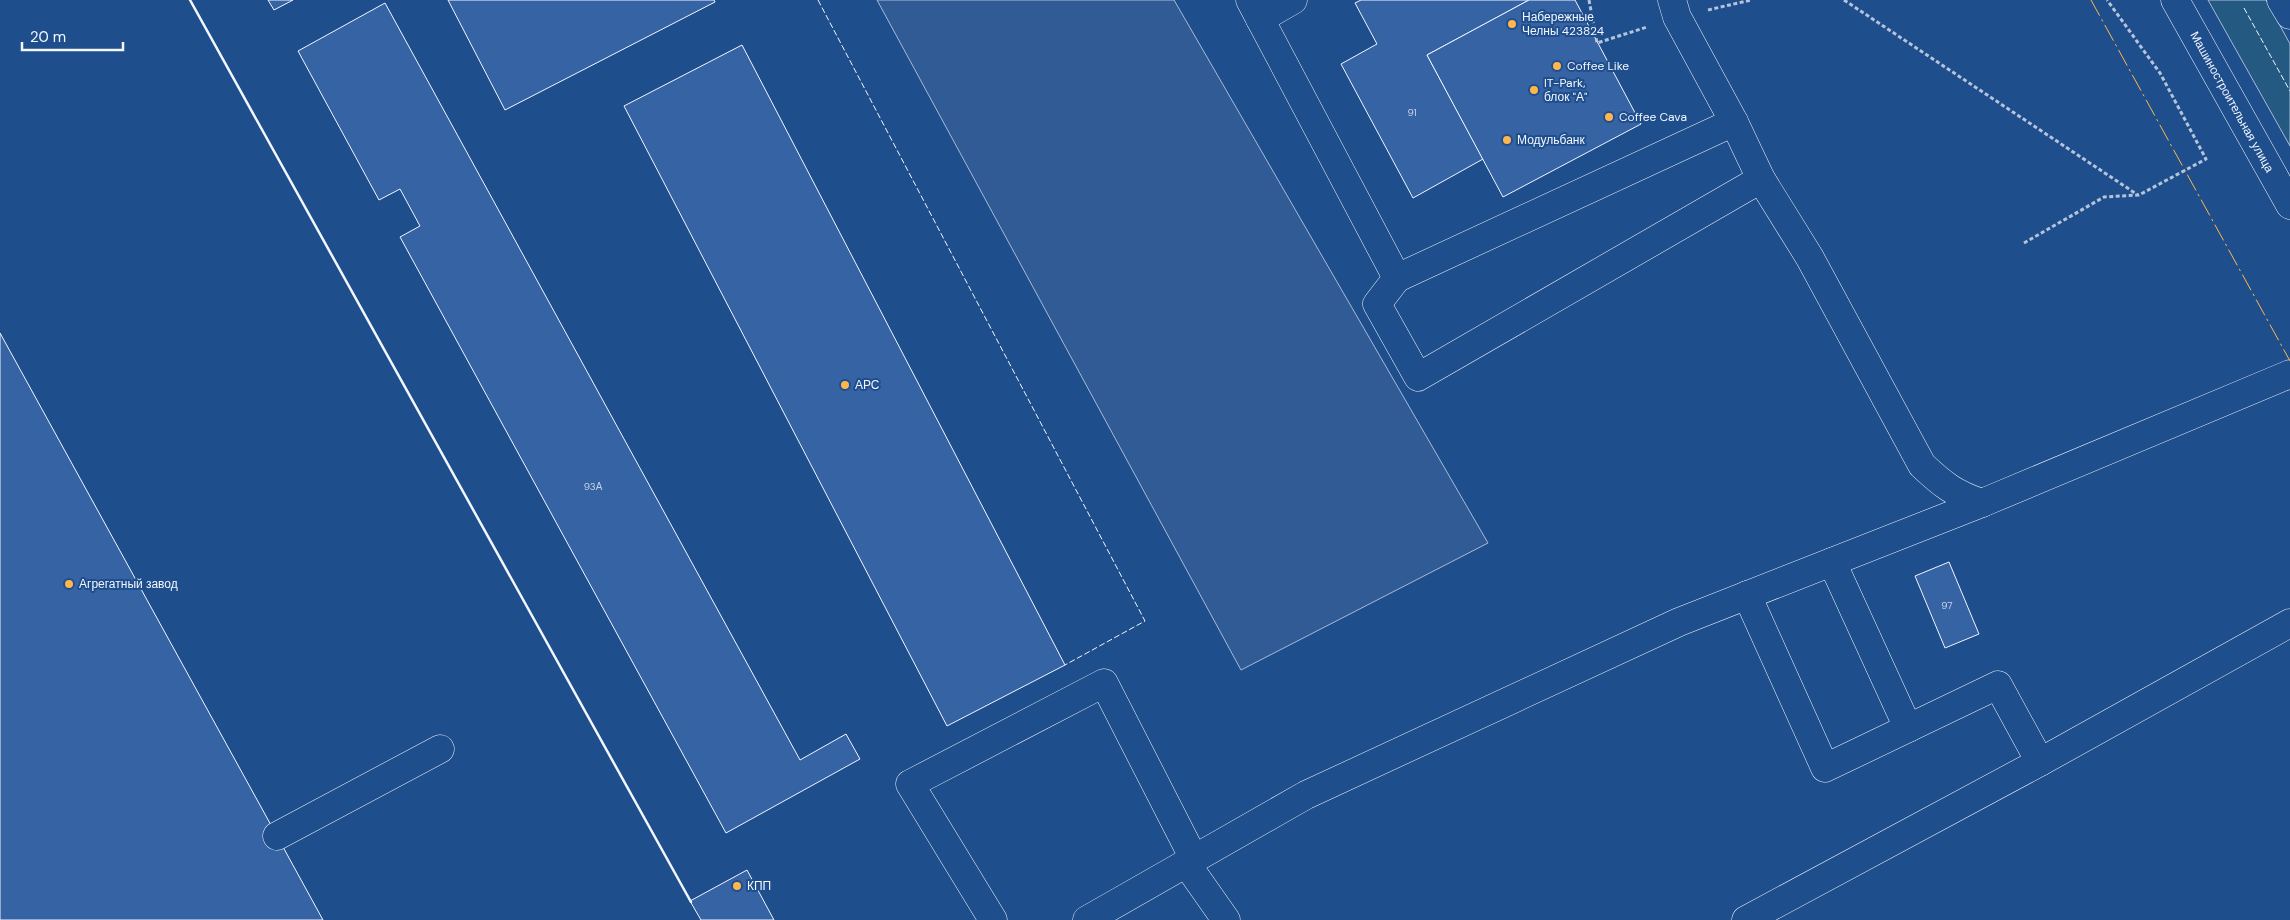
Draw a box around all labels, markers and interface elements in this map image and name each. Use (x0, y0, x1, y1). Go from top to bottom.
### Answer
place label: Набережные Челны 423824 (1522, 9, 1604, 39)
marker: Набережные Челны 423824 (1506, 18, 1518, 30)
scale bar (22, 20, 124, 52)
text: 20 m (30, 27, 66, 47)
street label: Машиностроительная улица (2186, 29, 2278, 176)
place label: Coffee Like (1567, 58, 1629, 74)
marker: Coffee Like (1551, 60, 1563, 72)
place label: IT-Park, блок "А" (1544, 75, 1588, 105)
marker: IT-Park, блок "А" (1528, 84, 1540, 96)
house number: 91 (1407, 106, 1417, 119)
place label: Coffee Cava (1619, 109, 1687, 125)
marker: Coffee Cava (1603, 111, 1615, 123)
place label: Модульбанк (1517, 132, 1585, 148)
marker: Модульбанк (1501, 134, 1513, 146)
place label: АРС (855, 377, 880, 393)
marker: АРС (839, 379, 851, 391)
house number: 93А (584, 480, 603, 493)
place label: Агрегатный завод (79, 576, 178, 592)
marker: Агрегатный завод (63, 578, 75, 590)
house number: 97 (1941, 599, 1953, 612)
place label: КПП (747, 878, 771, 894)
marker: КПП (731, 880, 743, 892)

